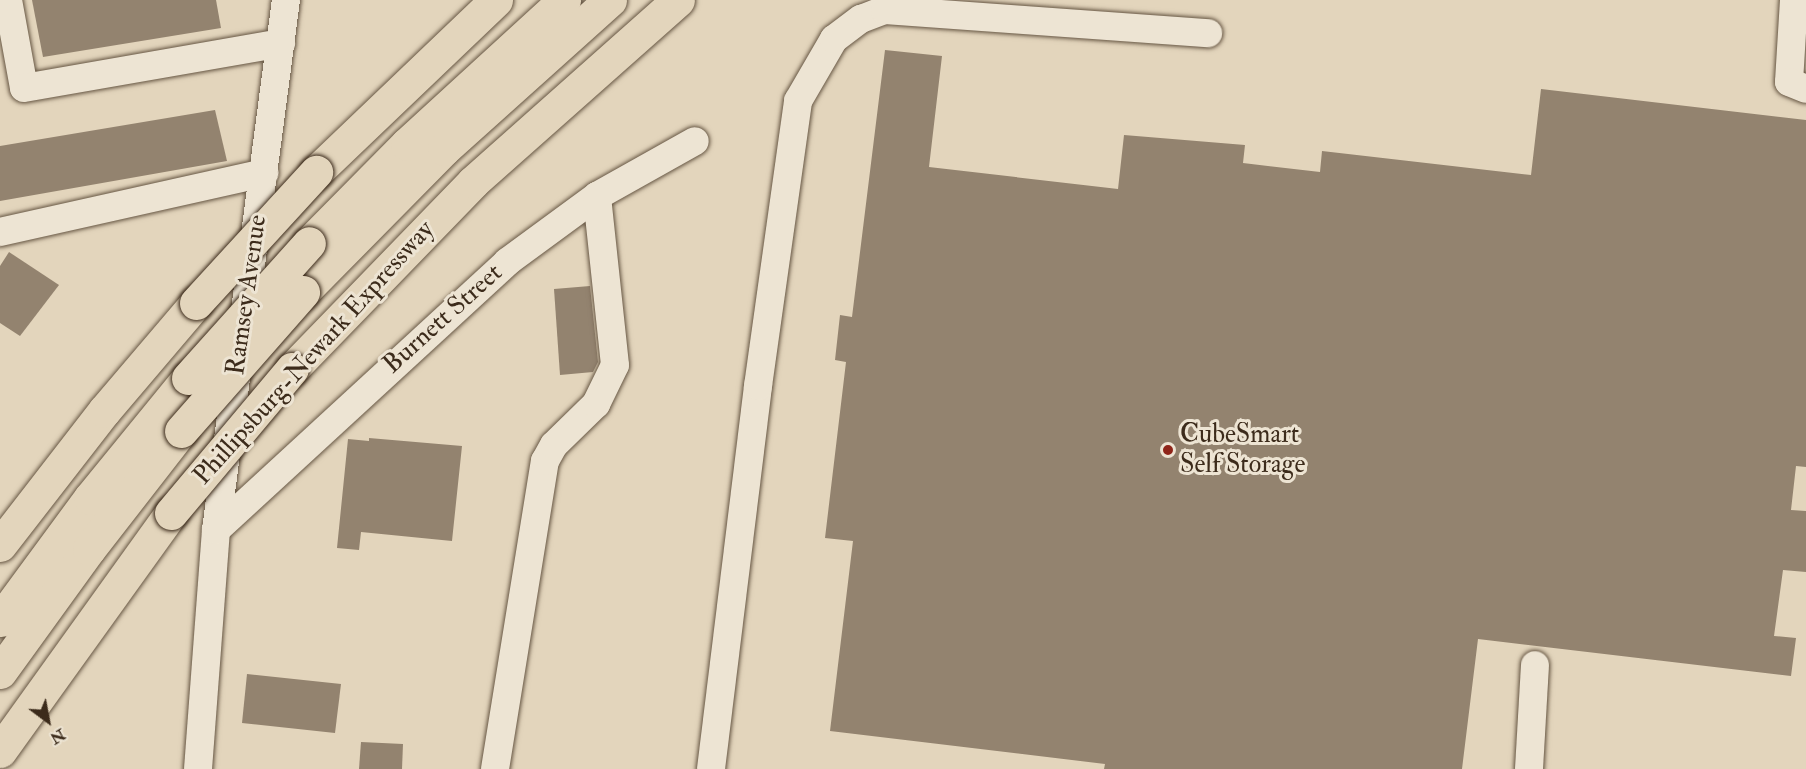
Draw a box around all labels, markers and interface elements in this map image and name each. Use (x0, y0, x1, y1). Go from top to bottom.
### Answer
street label: Ramsey Avenue (220, 213, 274, 377)
street label: Phillipsburg-Newark Expressway (187, 214, 441, 492)
street label: Burnett Street (377, 257, 509, 381)
place label: CubeSmart Self Storage (1180, 419, 1305, 480)
marker: CubeSmart Self Storage (1161, 443, 1175, 457)
north arrow (18, 691, 78, 751)
text: N (46, 724, 69, 749)

